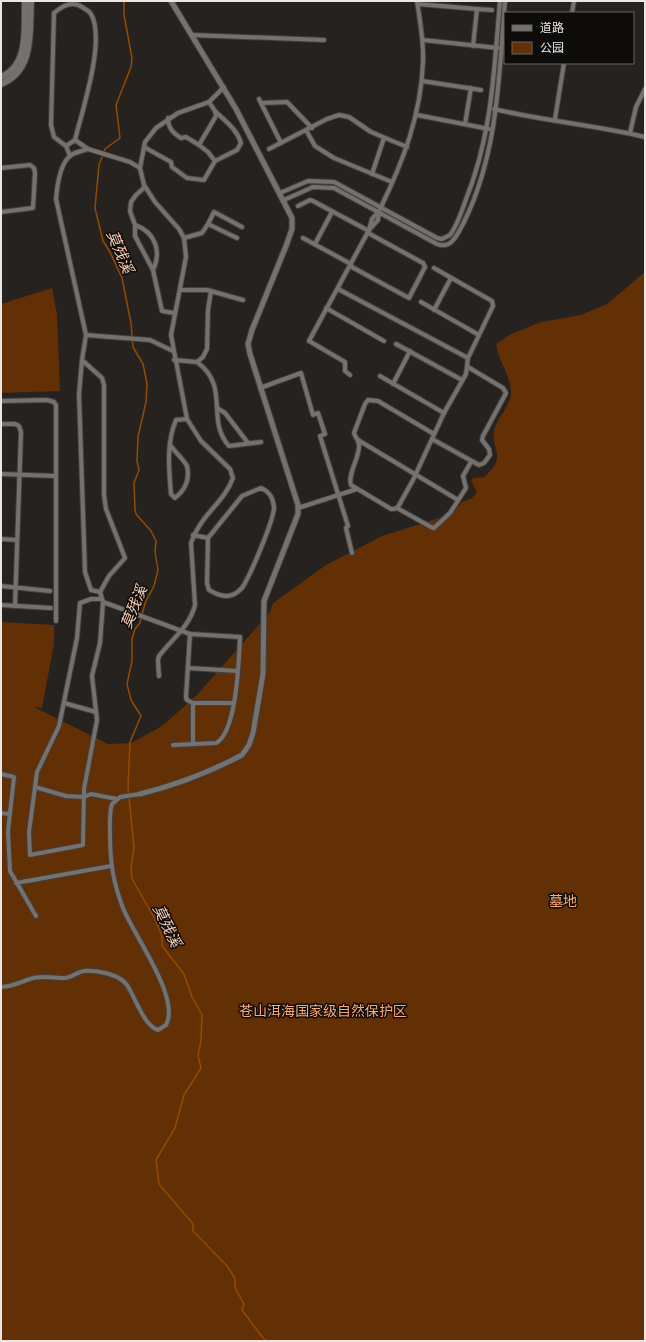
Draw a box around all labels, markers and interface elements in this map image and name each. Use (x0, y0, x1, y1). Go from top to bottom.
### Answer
legend (504, 12, 634, 64)
text: 道路 (540, 21, 564, 35)
text: 公园 (540, 41, 564, 55)
water label: 莫残溪 (103, 228, 138, 278)
water label: 莫残溪 (117, 581, 152, 631)
park label: 墓地 (549, 893, 577, 909)
water label: 莫残溪 (149, 902, 186, 952)
park label: 苍山洱海国家级自然保护区 (239, 1003, 407, 1019)

